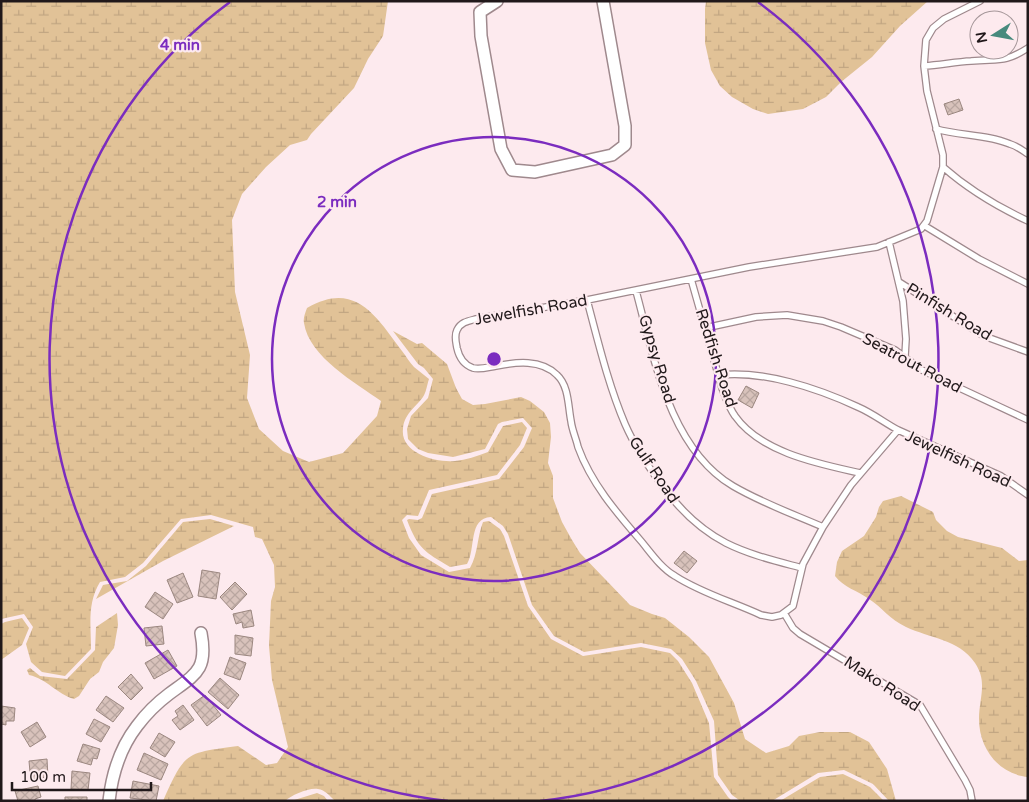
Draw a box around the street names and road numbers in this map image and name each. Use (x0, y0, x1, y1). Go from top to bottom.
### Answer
street label: Pinfish Road (903, 279, 995, 345)
street label: Jewelfish Road (473, 290, 589, 330)
street label: Redfish Road (691, 306, 741, 410)
street label: Gypsy Road (634, 312, 680, 406)
street label: Seatrout Road (859, 328, 965, 398)
street label: Jewelfish Road (902, 426, 1014, 492)
street label: Gulf Road (624, 433, 684, 507)
street label: Mako Road (840, 652, 924, 716)

